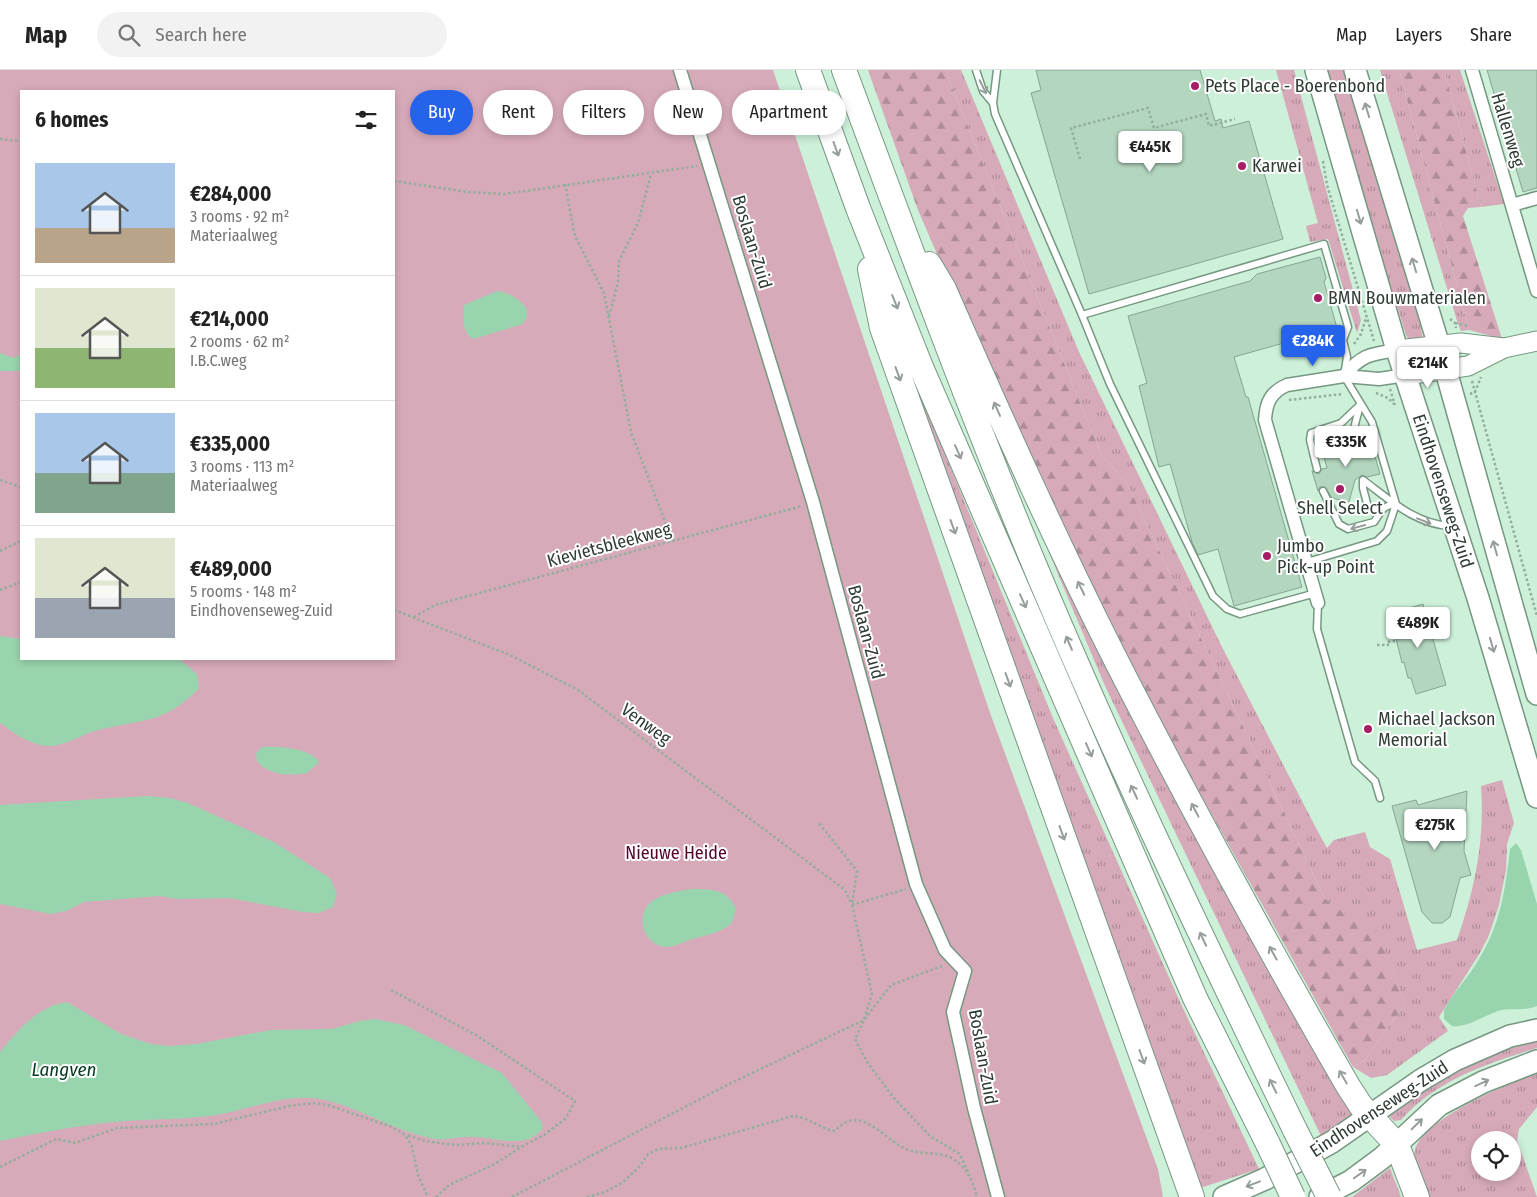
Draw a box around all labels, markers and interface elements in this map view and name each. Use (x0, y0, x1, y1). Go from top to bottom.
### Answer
search box (97, 12, 447, 57)
text: Map (25, 21, 67, 49)
icon: search (115, 21, 143, 49)
text: Search here (155, 23, 247, 46)
text: Map (1336, 24, 1367, 46)
text: Layers (1395, 24, 1442, 46)
text: Share (1470, 24, 1512, 46)
place label: Pets Place - Boerenbond (1205, 75, 1385, 97)
one-way arrow (978, 80, 988, 95)
marker: Pets Place - Boerenbond (1189, 80, 1201, 92)
chip: Buy (410, 90, 473, 135)
chip: Rent (483, 90, 553, 135)
chip: Filters (563, 90, 644, 135)
chip: New (654, 90, 722, 135)
chip: Apartment (732, 90, 846, 135)
street label: Hallenweg (1486, 90, 1530, 170)
one-way arrow (1362, 102, 1372, 118)
icon: filters (352, 106, 380, 134)
text: 6 homes (35, 107, 108, 133)
pin: €445K (1115, 131, 1185, 173)
text: €445K (1129, 137, 1171, 156)
one-way arrow (832, 141, 841, 156)
place label: Karwei (1252, 155, 1302, 177)
marker: Karwei (1236, 160, 1248, 172)
text: €284,000 (190, 181, 272, 207)
icon: home (75, 183, 135, 243)
street label: Boslaan-Zuid (727, 193, 777, 291)
text: 3 rooms · 92 m² (190, 207, 289, 226)
one-way arrow (1354, 208, 1364, 224)
text: Materiaalweg (190, 226, 277, 245)
one-way arrow (1409, 258, 1419, 274)
place label: BMN Bouwmaterialen (1328, 287, 1486, 309)
marker: BMN Bouwmaterialen (1312, 292, 1324, 304)
one-way arrow (891, 294, 900, 309)
text: €214,000 (190, 306, 269, 332)
icon: home (75, 308, 135, 368)
pin: €284K (1278, 324, 1348, 367)
text: €284K (1292, 331, 1334, 350)
text: 2 rooms · 62 m² (190, 332, 289, 351)
pin: €214K (1393, 346, 1463, 389)
text: I.B.C.weg (190, 351, 247, 370)
text: €214K (1408, 353, 1448, 372)
one-way arrow (894, 366, 904, 382)
one-way arrow (992, 402, 1001, 417)
street label: Eindhovenseweg-Zuid (1408, 411, 1478, 571)
pin: €335K (1311, 426, 1381, 468)
text: €335,000 (190, 431, 270, 457)
text: €335K (1326, 432, 1366, 451)
icon: home (75, 433, 135, 493)
one-way arrow (953, 444, 963, 459)
text: 3 rooms · 113 m² (190, 457, 294, 476)
text: Materiaalweg (190, 476, 277, 495)
marker: Shell Select (1334, 483, 1346, 495)
place label: Shell Select (1297, 497, 1383, 519)
street label: Kievietsbleekweg (545, 518, 674, 572)
one-way arrow (1416, 518, 1431, 527)
one-way arrow (949, 519, 958, 534)
one-way arrow (1350, 523, 1366, 532)
place label: Jumbo Pick-up Point (1277, 535, 1375, 578)
one-way arrow (1490, 541, 1500, 557)
marker: Jumbo Pick-up Point (1261, 550, 1273, 562)
text: €489,000 (190, 556, 272, 582)
icon: home (75, 558, 135, 618)
one-way arrow (1076, 581, 1085, 596)
text: 5 rooms · 148 m² (190, 582, 297, 601)
street label: Boslaan-Zuid (843, 583, 889, 681)
one-way arrow (1019, 593, 1029, 608)
text: Eindhovenseweg-Zuid (190, 601, 333, 620)
pin: €489K (1383, 606, 1453, 649)
text: €489K (1397, 613, 1439, 632)
one-way arrow (1064, 636, 1074, 651)
one-way arrow (1488, 637, 1498, 653)
one-way arrow (1004, 672, 1013, 687)
street label: Venweg (617, 699, 676, 750)
place label: Michael Jackson Memorial (1378, 708, 1496, 751)
marker: Michael Jackson Memorial (1362, 723, 1374, 735)
one-way arrow (1084, 742, 1094, 757)
one-way arrow (1129, 785, 1139, 800)
one-way arrow (1190, 803, 1200, 818)
pin: €275K (1400, 808, 1470, 851)
text: €275K (1415, 815, 1455, 834)
one-way arrow (1058, 825, 1067, 840)
park label: Nieuwe Heide (625, 842, 727, 864)
one-way arrow (1198, 932, 1208, 947)
one-way arrow (1267, 946, 1277, 961)
street label: Boslaan-Zuid (964, 1008, 1002, 1106)
one-way arrow (1138, 1049, 1147, 1065)
street label: Eindhovenseweg-Zuid (1306, 1056, 1452, 1162)
water label: Langven (32, 1058, 96, 1081)
one-way arrow (1337, 1070, 1347, 1085)
one-way arrow (1474, 1077, 1489, 1087)
one-way arrow (1268, 1079, 1278, 1094)
one-way arrow (1410, 1118, 1423, 1130)
map controls (1471, 1131, 1521, 1181)
button: locate (1471, 1131, 1521, 1181)
one-way arrow (1353, 1169, 1367, 1179)
one-way arrow (1245, 1180, 1261, 1189)

